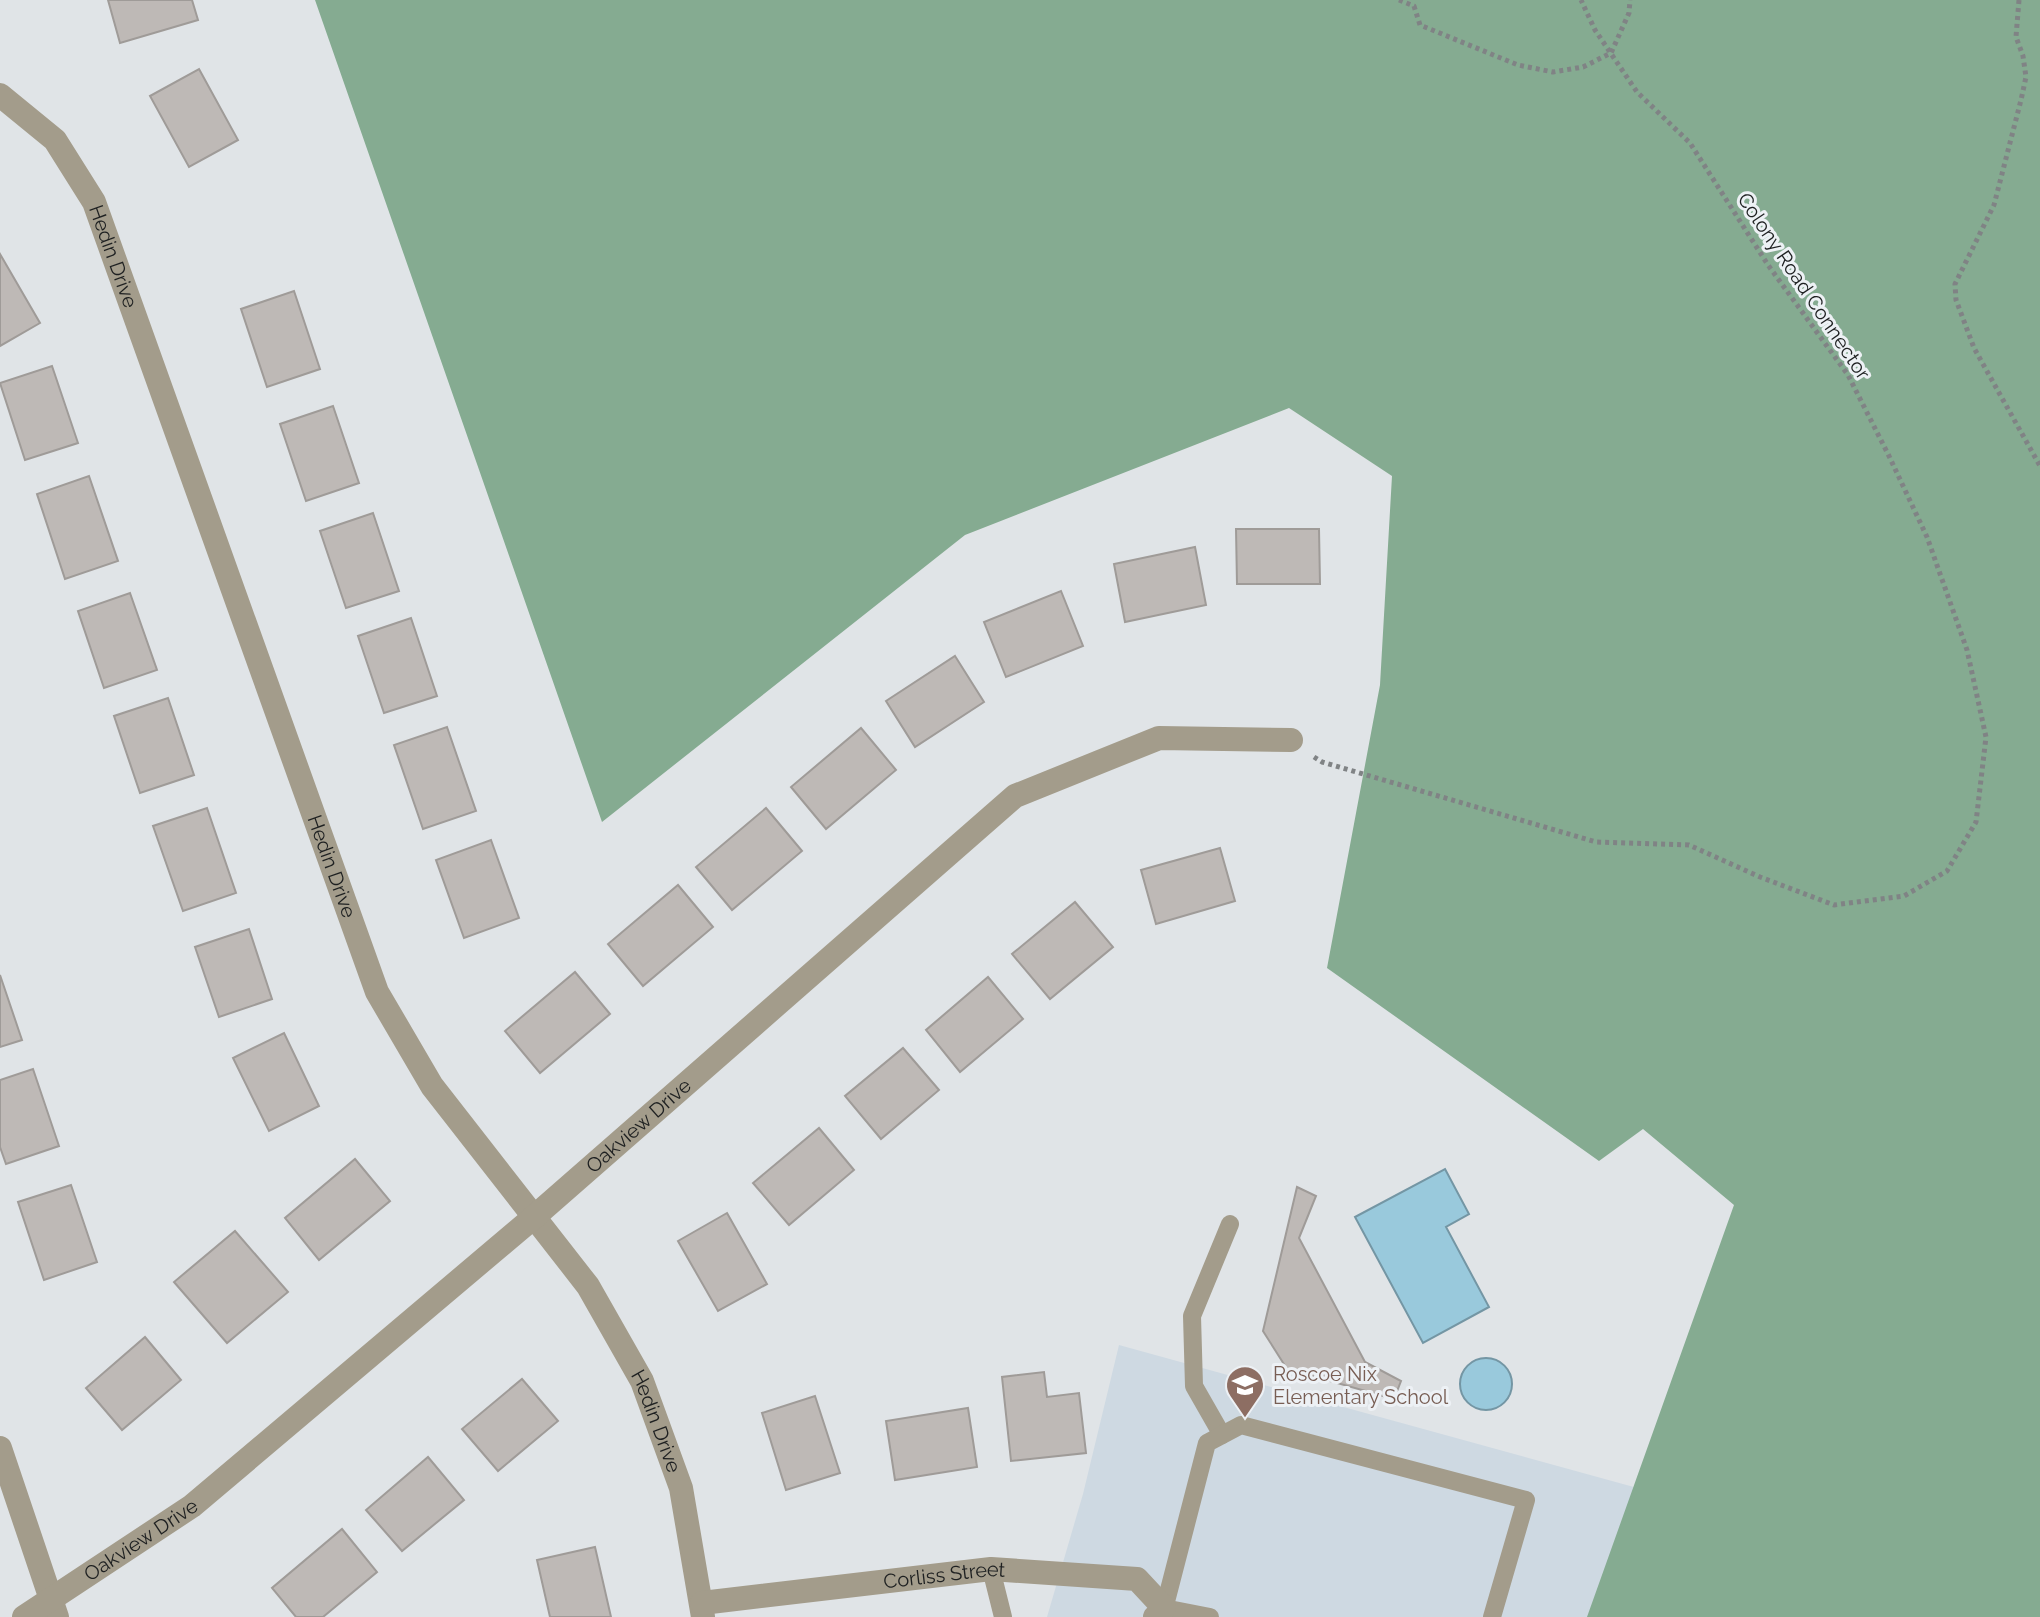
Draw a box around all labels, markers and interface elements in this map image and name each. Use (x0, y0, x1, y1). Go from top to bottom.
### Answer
street label: Colony Road Connector (1733, 188, 1875, 384)
street label: Hedin Drive (84, 202, 143, 311)
street label: Hedin Drive (303, 812, 362, 921)
street label: Oakview Drive (581, 1073, 696, 1178)
place label: Roscoe Nix Elementary School (1273, 1362, 1449, 1409)
school or university icon: Roscoe Nix Elementary School (1224, 1364, 1266, 1419)
street label: Hedin Drive (626, 1365, 686, 1476)
street label: Oakview Drive (79, 1493, 203, 1586)
street label: Corliss Street (882, 1557, 1006, 1594)

